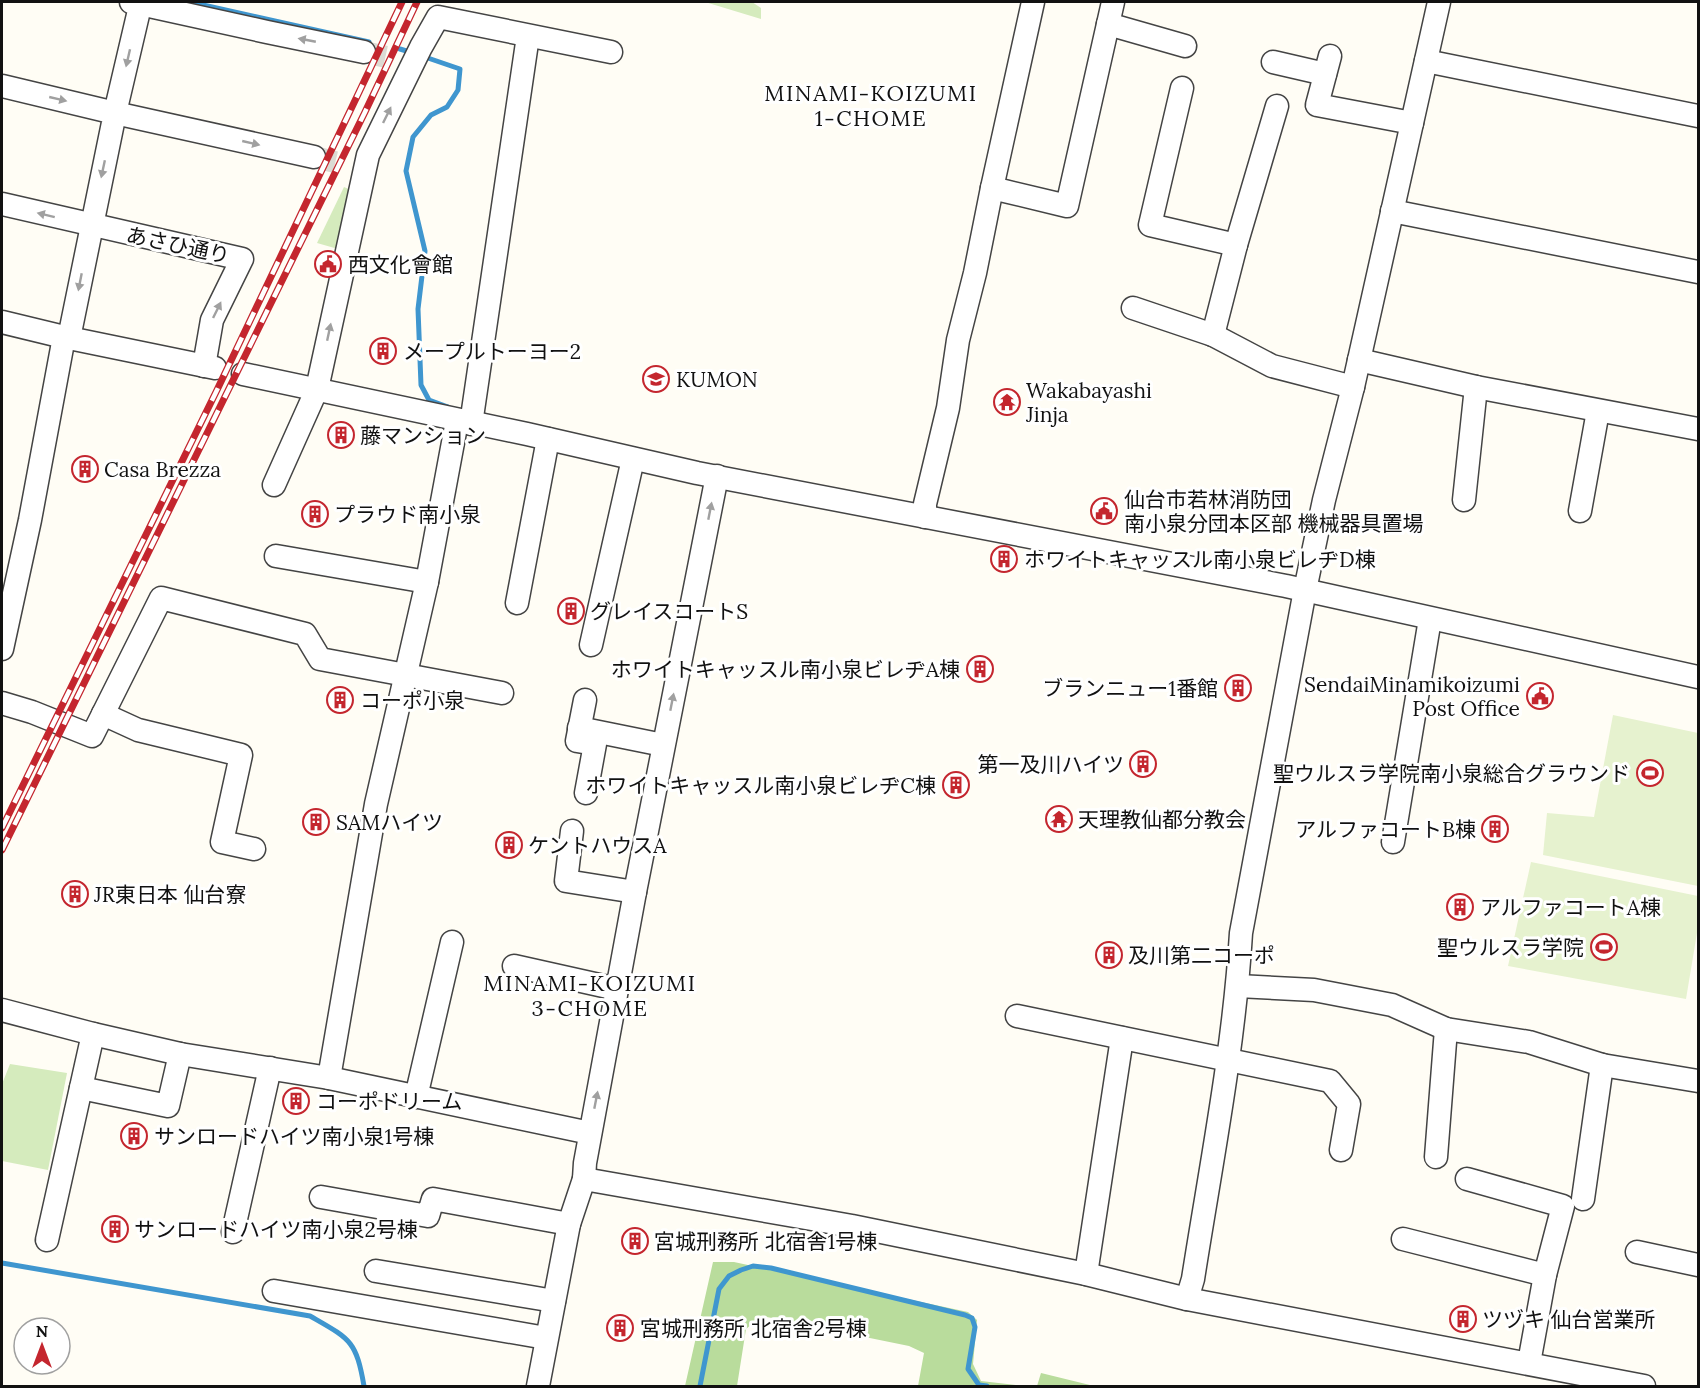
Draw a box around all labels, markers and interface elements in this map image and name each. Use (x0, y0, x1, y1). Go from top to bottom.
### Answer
one-way arrow (297, 35, 316, 44)
one-way arrow (122, 49, 132, 68)
district label: MINAMI-KOIZUMI 1-CHOME (764, 79, 978, 132)
one-way arrow (49, 95, 67, 105)
one-way arrow (383, 107, 392, 124)
one-way arrow (241, 139, 260, 149)
one-way arrow (98, 160, 107, 179)
one-way arrow (37, 209, 56, 219)
street label: あさひ通り (124, 221, 232, 269)
public building icon: 西文化會館 (313, 249, 343, 279)
place label: 西文化會館 (348, 251, 453, 278)
one-way arrow (75, 273, 84, 292)
one-way arrow (213, 301, 222, 318)
one-way arrow (325, 322, 334, 341)
building icon: メープルトーヨー2 (368, 336, 398, 366)
place label: メープルトーヨー2 (403, 338, 581, 365)
school or university icon: KUMON (641, 364, 671, 394)
place label: KUMON (676, 366, 758, 393)
place label: Wakabayashi Jinja (1025, 377, 1152, 428)
temple icon: Wakabayashi Jinja (992, 387, 1022, 417)
building icon: 藤マンション (326, 420, 356, 450)
place label: 藤マンション (360, 422, 486, 449)
building icon: Casa Brezza (70, 454, 100, 484)
place label: Casa Brezza (104, 456, 221, 483)
place label: 仙台市若林消防団 南小泉分団本区部 機械器具置場 (1124, 486, 1424, 537)
public building icon: 仙台市若林消防団 南小泉分団本区部 機械器具置場 (1089, 496, 1119, 526)
building icon: プラウド南小泉 (300, 499, 330, 529)
place label: プラウド南小泉 (334, 501, 481, 528)
one-way arrow (706, 502, 715, 521)
building icon: ホワイトキャッスル南小泉ビレヂD棟 (989, 544, 1019, 574)
place label: ホワイトキャッスル南小泉ビレヂD棟 (1024, 546, 1376, 573)
building icon: グレイスコートS (556, 596, 586, 626)
place label: グレイスコートS (590, 598, 748, 625)
building icon: ホワイトキャッスル南小泉ビレヂA棟 (965, 654, 995, 684)
place label: ホワイトキャッスル南小泉ビレヂA棟 (611, 656, 960, 683)
place label: SendaiMinamikoizumi Post Office (1304, 671, 1520, 722)
building icon: ブランニュー1番館 (1223, 673, 1253, 703)
place label: ブランニュー1番館 (1042, 675, 1218, 702)
public building icon: SendaiMinamikoizumi Post Office (1525, 681, 1555, 711)
building icon: コーポ小泉 (325, 685, 355, 715)
place label: コーポ小泉 (360, 687, 465, 714)
one-way arrow (667, 693, 677, 712)
building icon: 第一及川ハイツ (1128, 749, 1158, 779)
place label: 第一及川ハイツ (977, 751, 1124, 778)
sports icon: 聖ウルスラ学院南小泉総合グラウンド (1635, 758, 1665, 788)
place label: 聖ウルスラ学院南小泉総合グラウンド (1273, 760, 1630, 787)
building icon: ホワイトキャッスル南小泉ビレヂC棟 (941, 770, 971, 800)
place label: ホワイトキャッスル南小泉ビレヂC棟 (585, 772, 936, 799)
temple icon: 天理教仙都分教会 (1044, 804, 1074, 834)
place label: 天理教仙都分教会 (1078, 806, 1246, 833)
building icon: SAMハイツ (301, 807, 331, 837)
place label: SAMハイツ (336, 809, 443, 836)
building icon: アルファコートB棟 (1480, 814, 1510, 844)
place label: アルファコートB棟 (1295, 816, 1476, 843)
building icon: ケントハウスA (494, 830, 524, 860)
place label: ケントハウスA (528, 832, 667, 859)
building icon: JR東日本 仙台寮 (60, 879, 90, 909)
place label: JR東日本 仙台寮 (93, 881, 247, 908)
building icon: アルファコートA棟 (1445, 892, 1475, 922)
place label: アルファコートA棟 (1480, 894, 1661, 921)
sports icon: 聖ウルスラ学院 (1589, 932, 1619, 962)
place label: 聖ウルスラ学院 (1437, 934, 1584, 961)
building icon: 及川第二コーポ (1094, 940, 1124, 970)
place label: 及川第二コーポ (1128, 942, 1275, 969)
district label: MINAMI-KOIZUMI 3-CHOME (483, 969, 697, 1022)
building icon: コーポドリーム (281, 1086, 311, 1116)
place label: コーポドリーム (316, 1088, 462, 1115)
one-way arrow (592, 1091, 601, 1110)
building icon: サンロードハイツ南小泉1号棟 (119, 1121, 149, 1151)
place label: サンロードハイツ南小泉1号棟 (154, 1123, 434, 1150)
building icon: サンロードハイツ南小泉2号棟 (100, 1214, 130, 1244)
place label: サンロードハイツ南小泉2号棟 (134, 1216, 418, 1243)
building icon: 宮城刑務所 北宿舎1号棟 (620, 1226, 650, 1256)
place label: 宮城刑務所 北宿舎1号棟 (654, 1228, 877, 1255)
building icon: ツヅキ 仙台営業所 (1448, 1304, 1478, 1334)
place label: ツヅキ 仙台営業所 (1482, 1306, 1656, 1333)
building icon: 宮城刑務所 北宿舎2号棟 (605, 1313, 635, 1343)
place label: 宮城刑務所 北宿舎2号棟 (640, 1315, 867, 1342)
north arrow (12, 1316, 72, 1376)
text: N (36, 1321, 48, 1341)

